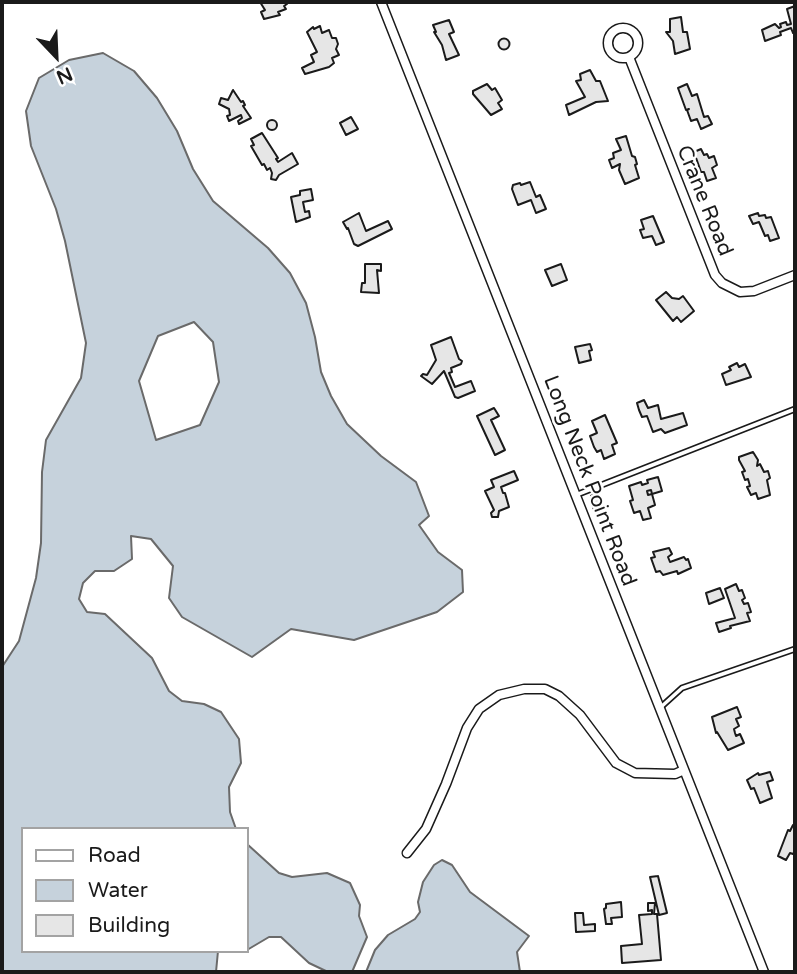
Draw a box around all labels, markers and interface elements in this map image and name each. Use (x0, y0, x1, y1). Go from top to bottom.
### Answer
north arrow (21, 21, 91, 91)
text: N (53, 62, 76, 88)
street label: Crane Road (670, 142, 738, 260)
street label: Long Neck Point Road (537, 372, 641, 590)
legend (21, 827, 248, 953)
text: Road (88, 843, 141, 868)
text: Water (88, 878, 148, 903)
text: Building (88, 913, 170, 938)

